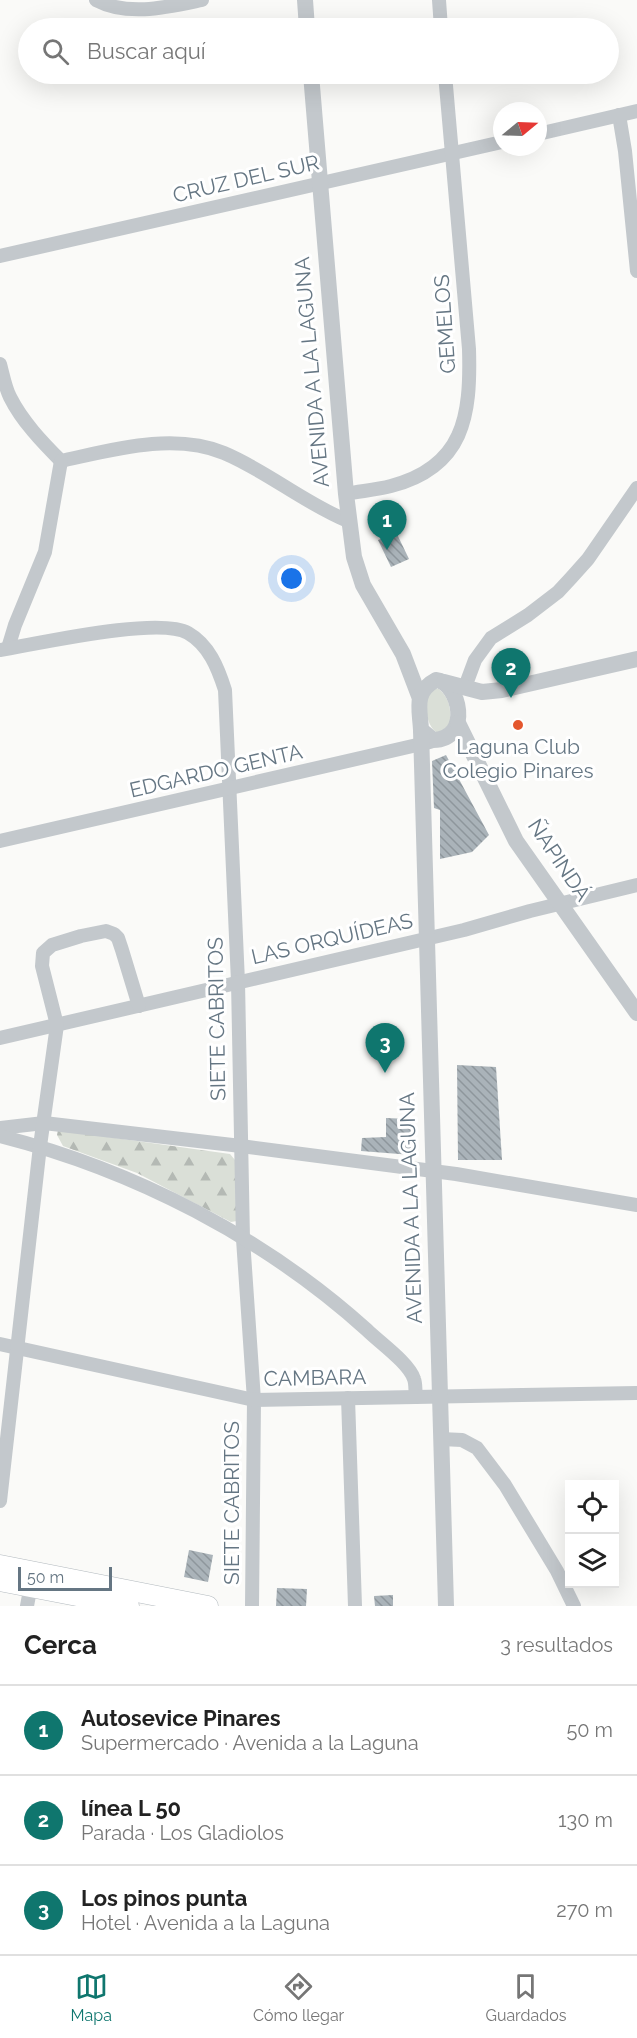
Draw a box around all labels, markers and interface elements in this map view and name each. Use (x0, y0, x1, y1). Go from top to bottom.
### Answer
search box (18, 18, 619, 84)
icon: search (39, 35, 72, 68)
text: Buscar aquí (87, 38, 206, 64)
north arrow (493, 102, 547, 156)
street label: CRUZ DEL SUR (170, 150, 322, 208)
street label: AVENIDA A LA LAGUNA (289, 256, 334, 488)
street label: GEMELOS (429, 273, 460, 374)
pin: 1 (368, 500, 406, 550)
your location (277, 564, 306, 593)
pin: 2 (492, 648, 530, 698)
marker: Laguna Club Colegio Pinares (511, 718, 525, 732)
place label: Laguna Club Colegio Pinares (442, 734, 594, 783)
street label: EDGARDO GENTA (127, 738, 305, 803)
street label: ÑAPINDÁ (523, 814, 596, 906)
street label: LAS ORQUÍDEAS (249, 908, 415, 969)
street label: SIETE CABRITOS (203, 937, 230, 1101)
pin: 3 (366, 1024, 404, 1073)
street label: AVENIDA A LA LAGUNA (394, 1092, 427, 1324)
street label: CAMBARA (264, 1364, 366, 1391)
street label: SIETE CABRITOS (219, 1421, 244, 1585)
map controls (565, 1480, 619, 1588)
button: locate (565, 1480, 619, 1534)
button: layers (565, 1534, 619, 1588)
scale bar (18, 1564, 112, 1592)
text: 50 m (27, 1568, 64, 1587)
text: Cerca (24, 1630, 97, 1660)
text: 3 resultados (500, 1633, 613, 1657)
text: Autosevice Pinares (81, 1705, 281, 1731)
text: 1 (39, 1718, 48, 1742)
text: 50 m (566, 1718, 613, 1742)
text: Supermercado · Avenida a la Laguna (81, 1731, 419, 1755)
text: línea L 50 (81, 1795, 181, 1821)
text: 2 (38, 1808, 49, 1832)
text: 130 m (558, 1808, 613, 1832)
text: Parada · Los Gladiolos (81, 1821, 284, 1845)
text: Los pinos punta (81, 1885, 247, 1911)
text: 3 (38, 1898, 49, 1922)
text: 270 m (556, 1898, 613, 1922)
text: Hotel · Avenida a la Laguna (81, 1911, 330, 1935)
tab: Mapa (71, 1970, 112, 2025)
tab: Cómo llegar (253, 1970, 344, 2025)
tab: Guardados (485, 1970, 566, 2025)

